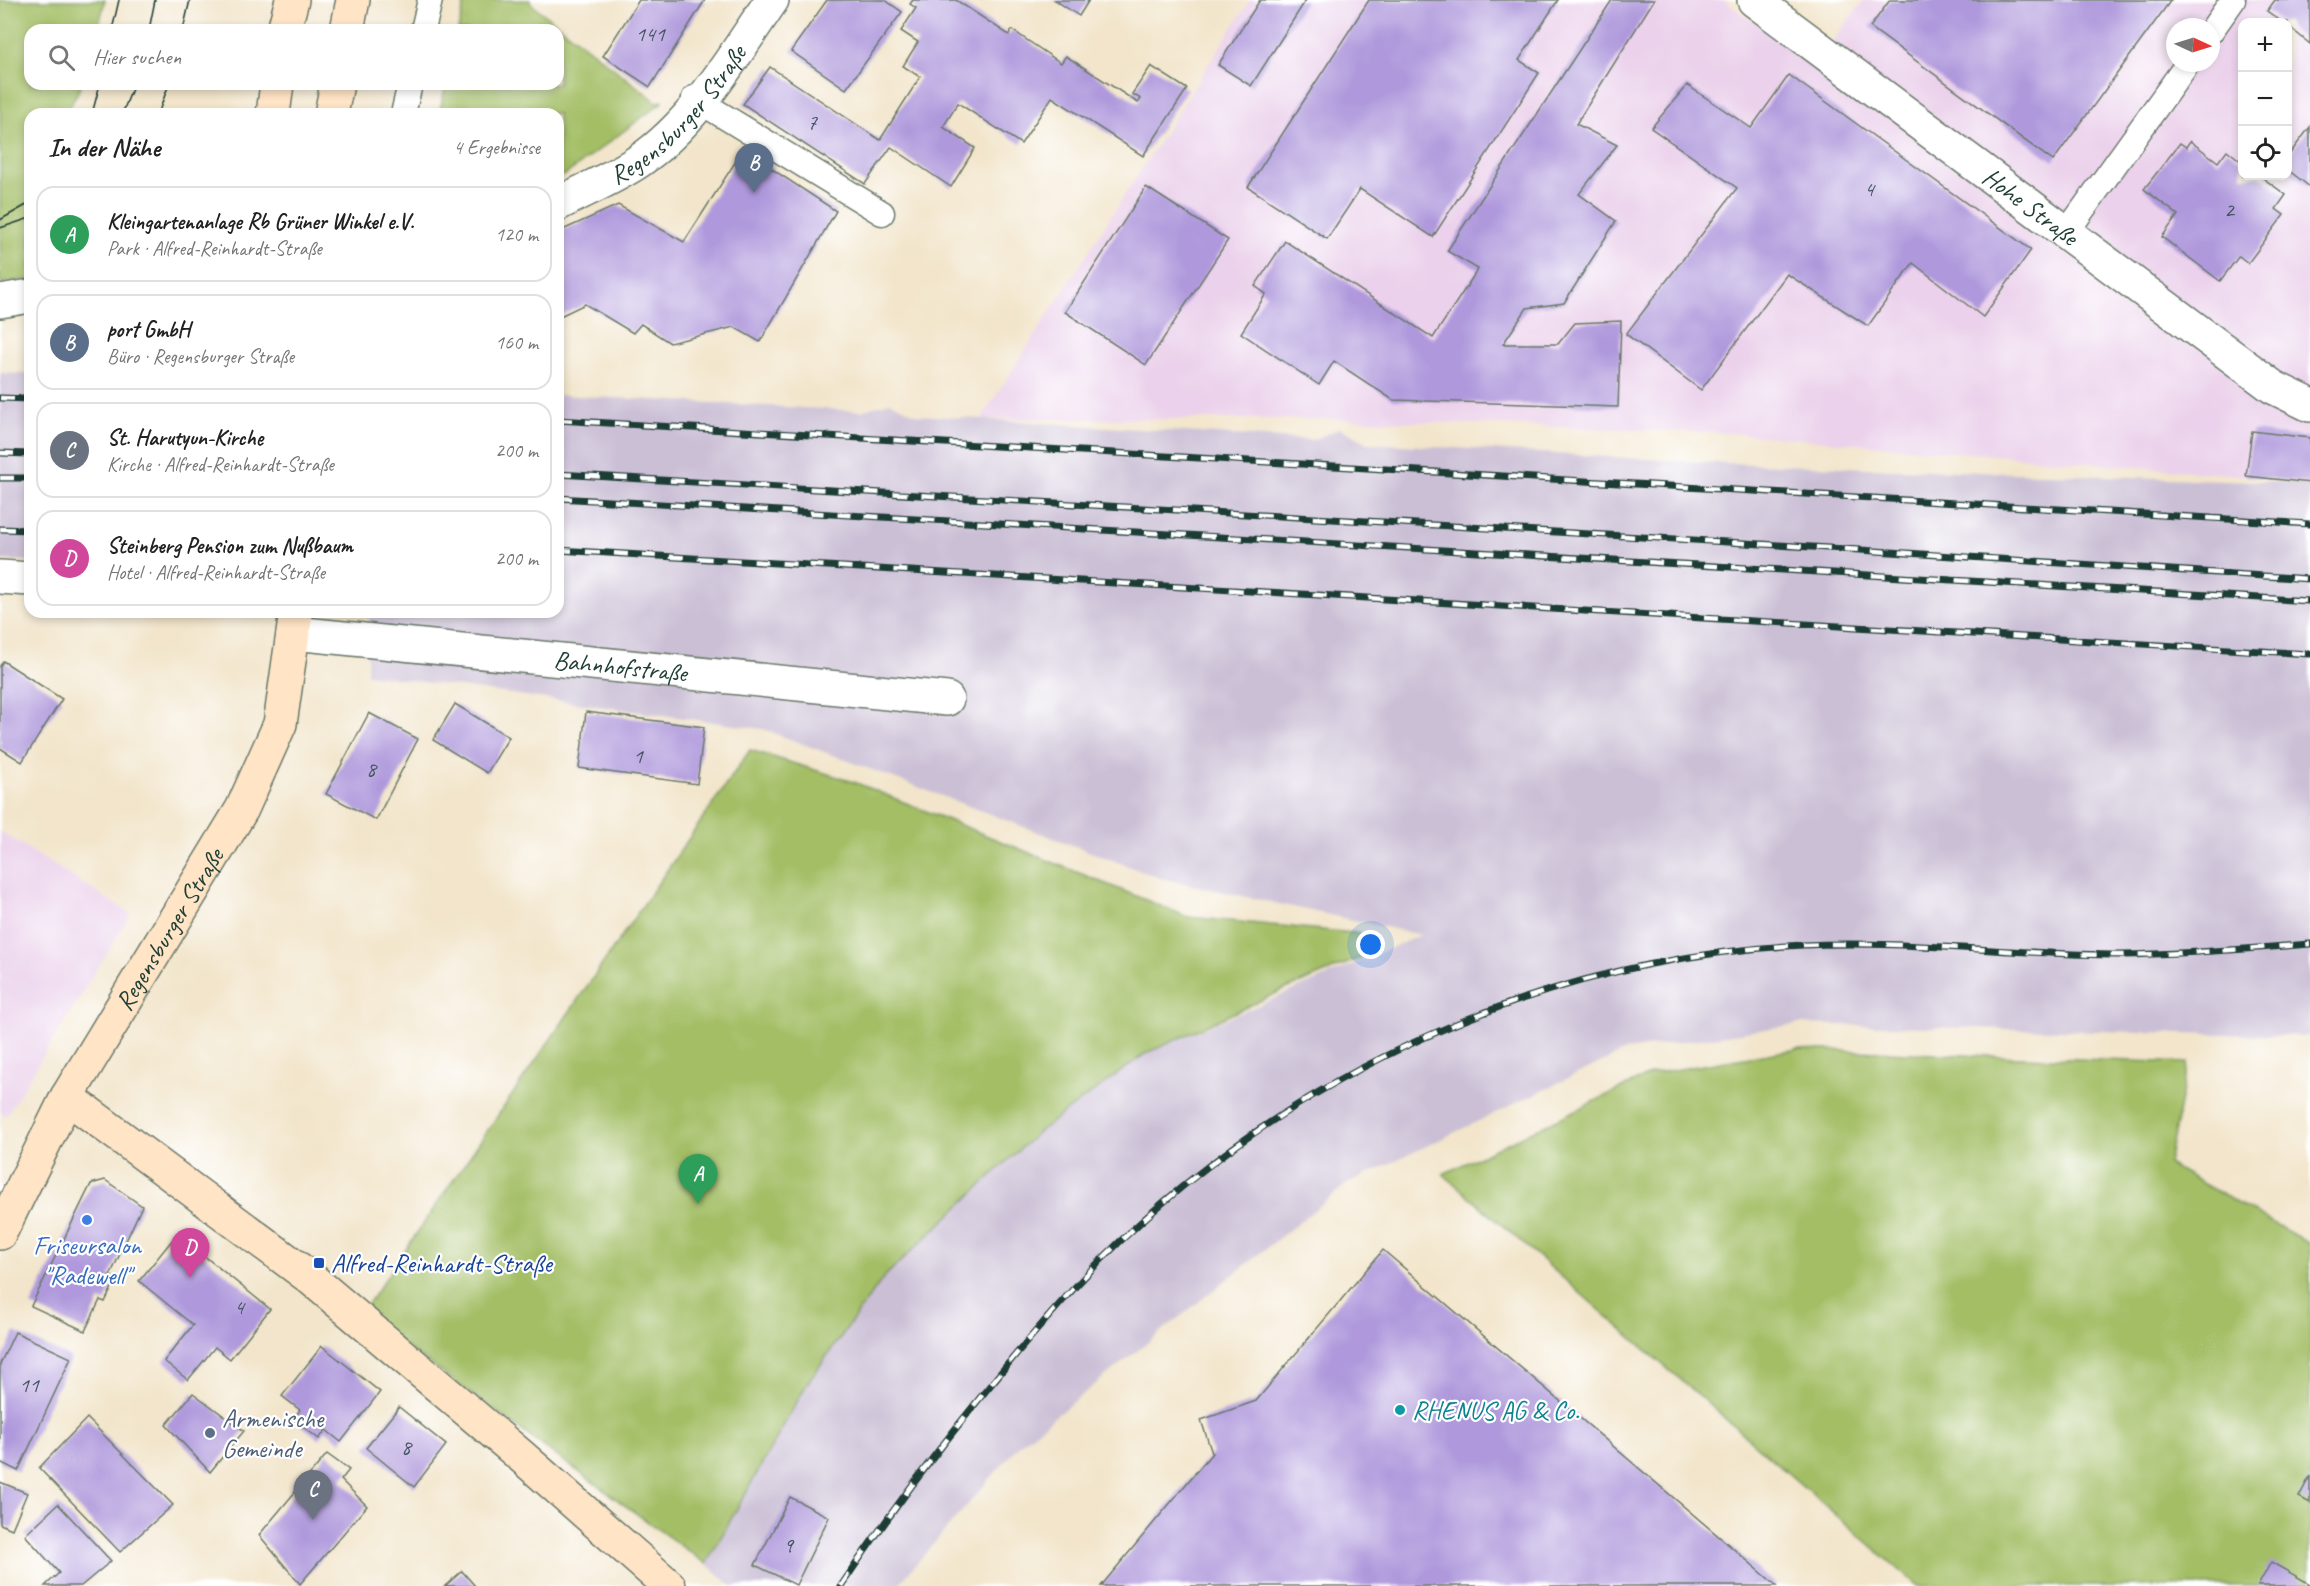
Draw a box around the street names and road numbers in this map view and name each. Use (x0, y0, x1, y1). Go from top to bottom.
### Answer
street label: Regensburger Straße (604, 37, 755, 192)
street label: Hohe Straße (1976, 160, 2087, 254)
street label: Bahnhofstraße (552, 643, 691, 689)
street label: Regensburger Straße (107, 840, 232, 1016)

